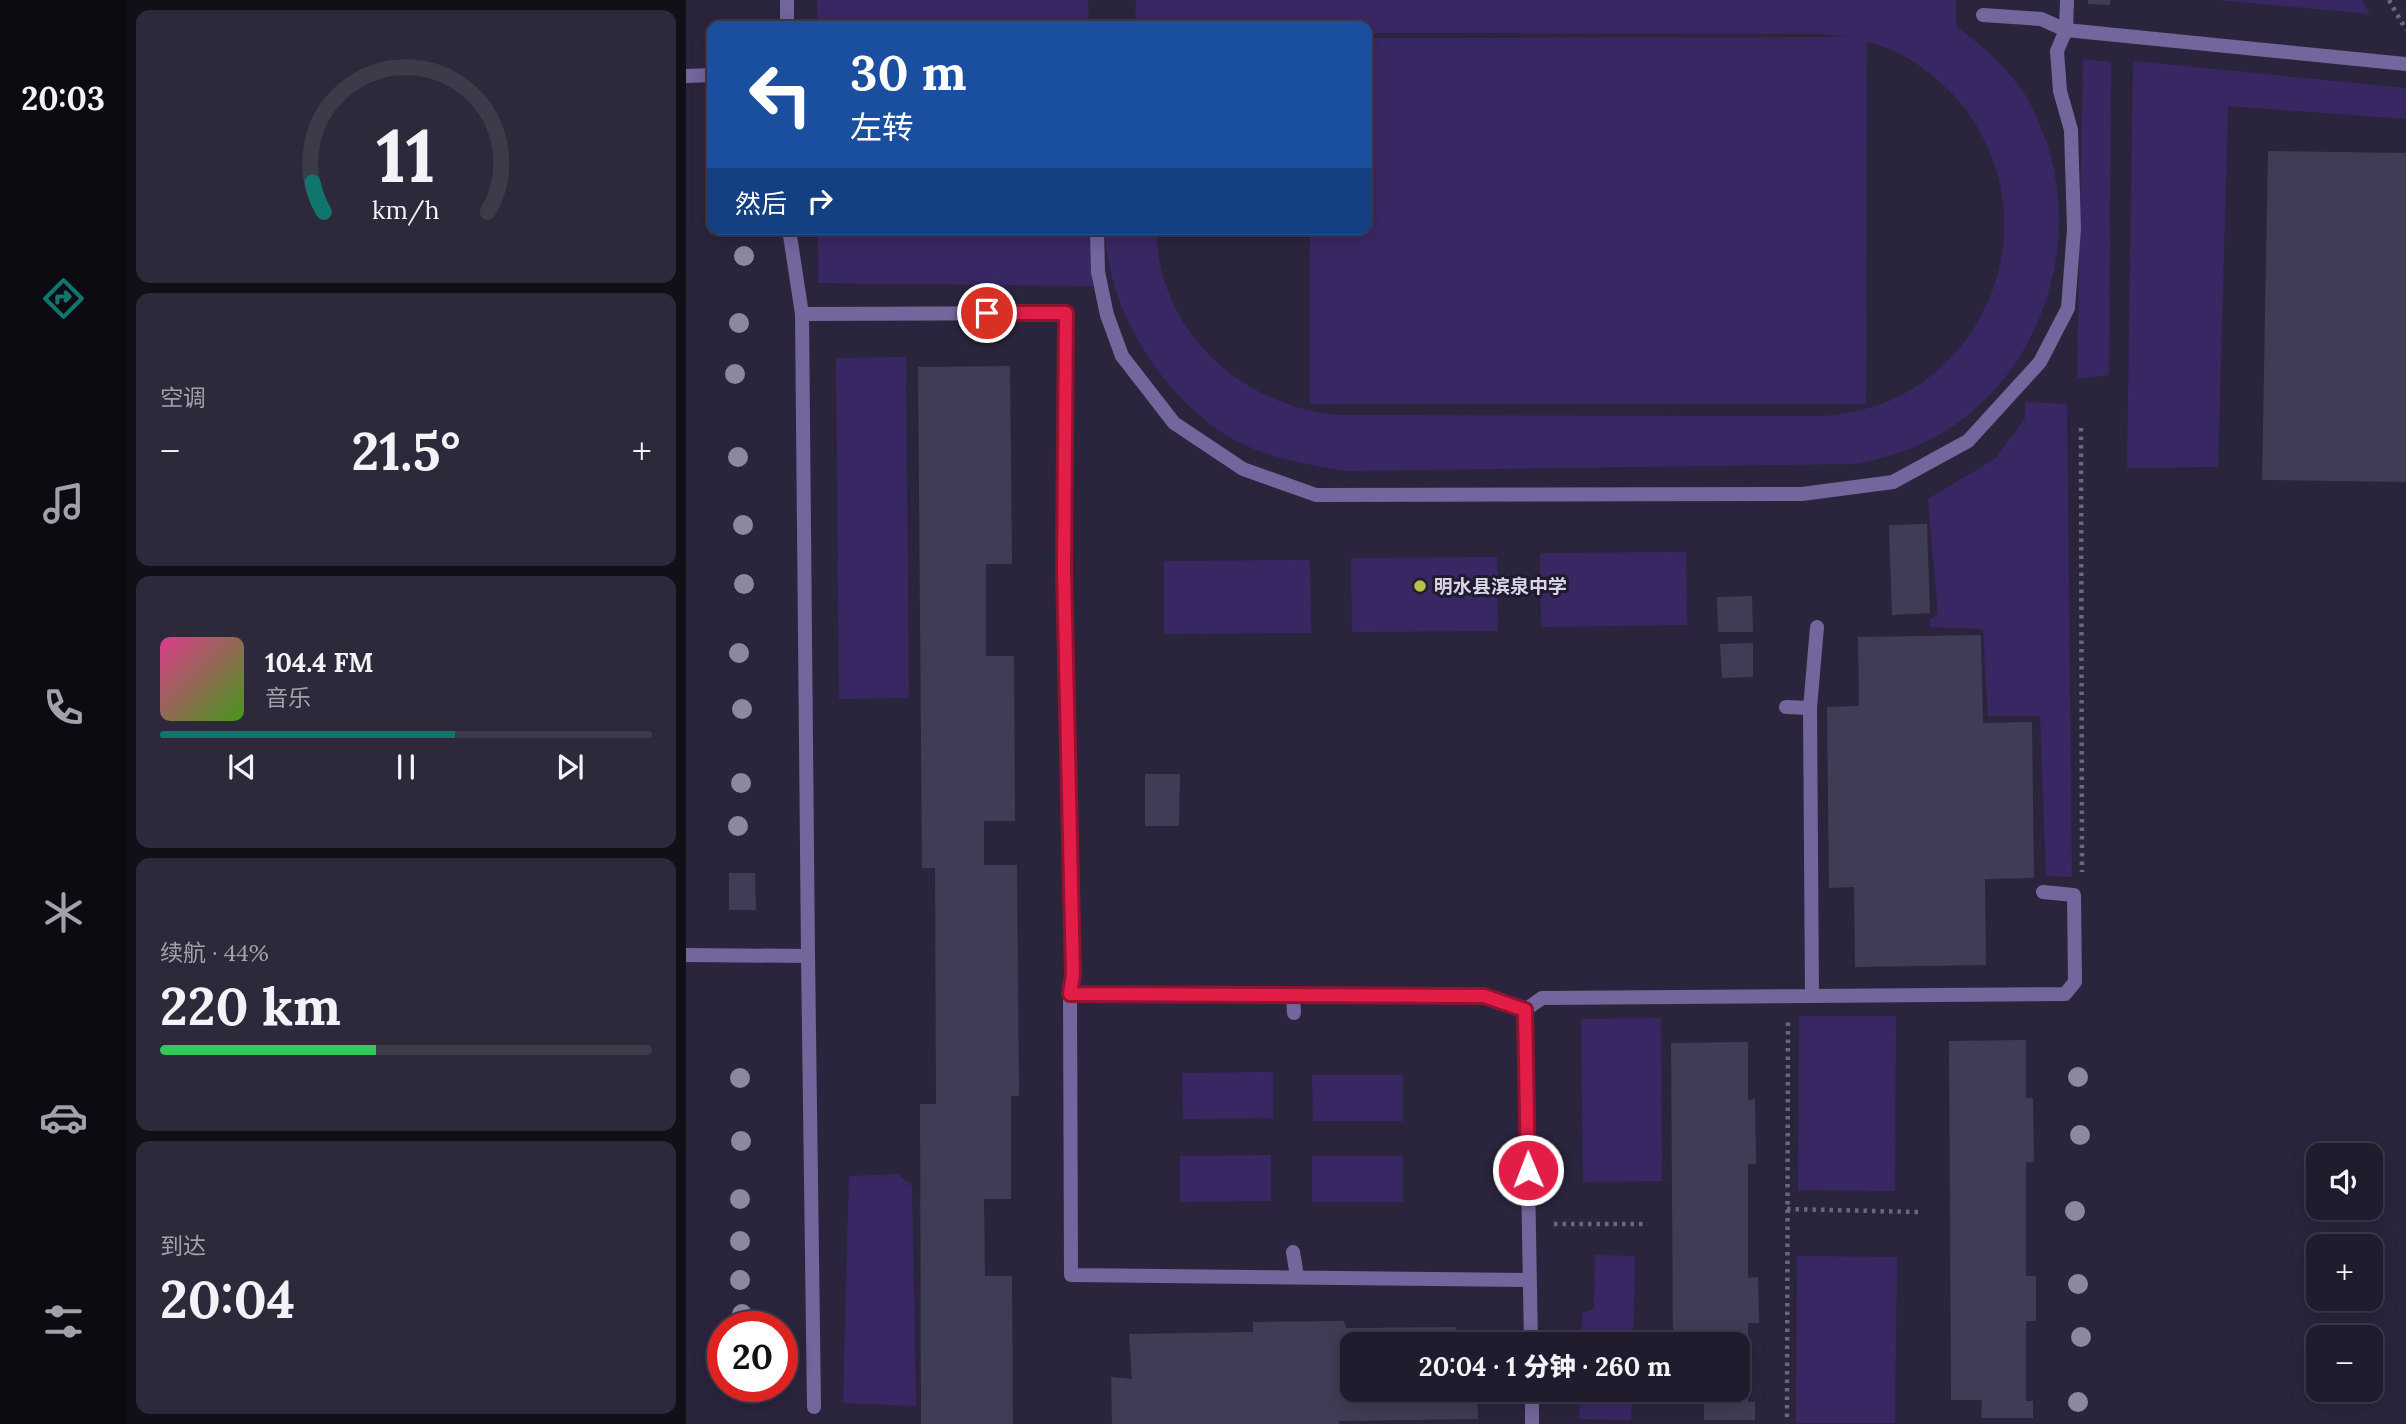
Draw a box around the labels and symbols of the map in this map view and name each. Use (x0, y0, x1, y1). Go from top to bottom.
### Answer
pin (957, 283, 1017, 343)
place label: 明水县滨泉中学 (1434, 574, 1567, 598)
marker: 明水县滨泉中学 (1412, 578, 1428, 594)
position arrow (1491, 1133, 1565, 1207)
speed limit sign: 20 (707, 1311, 798, 1402)

